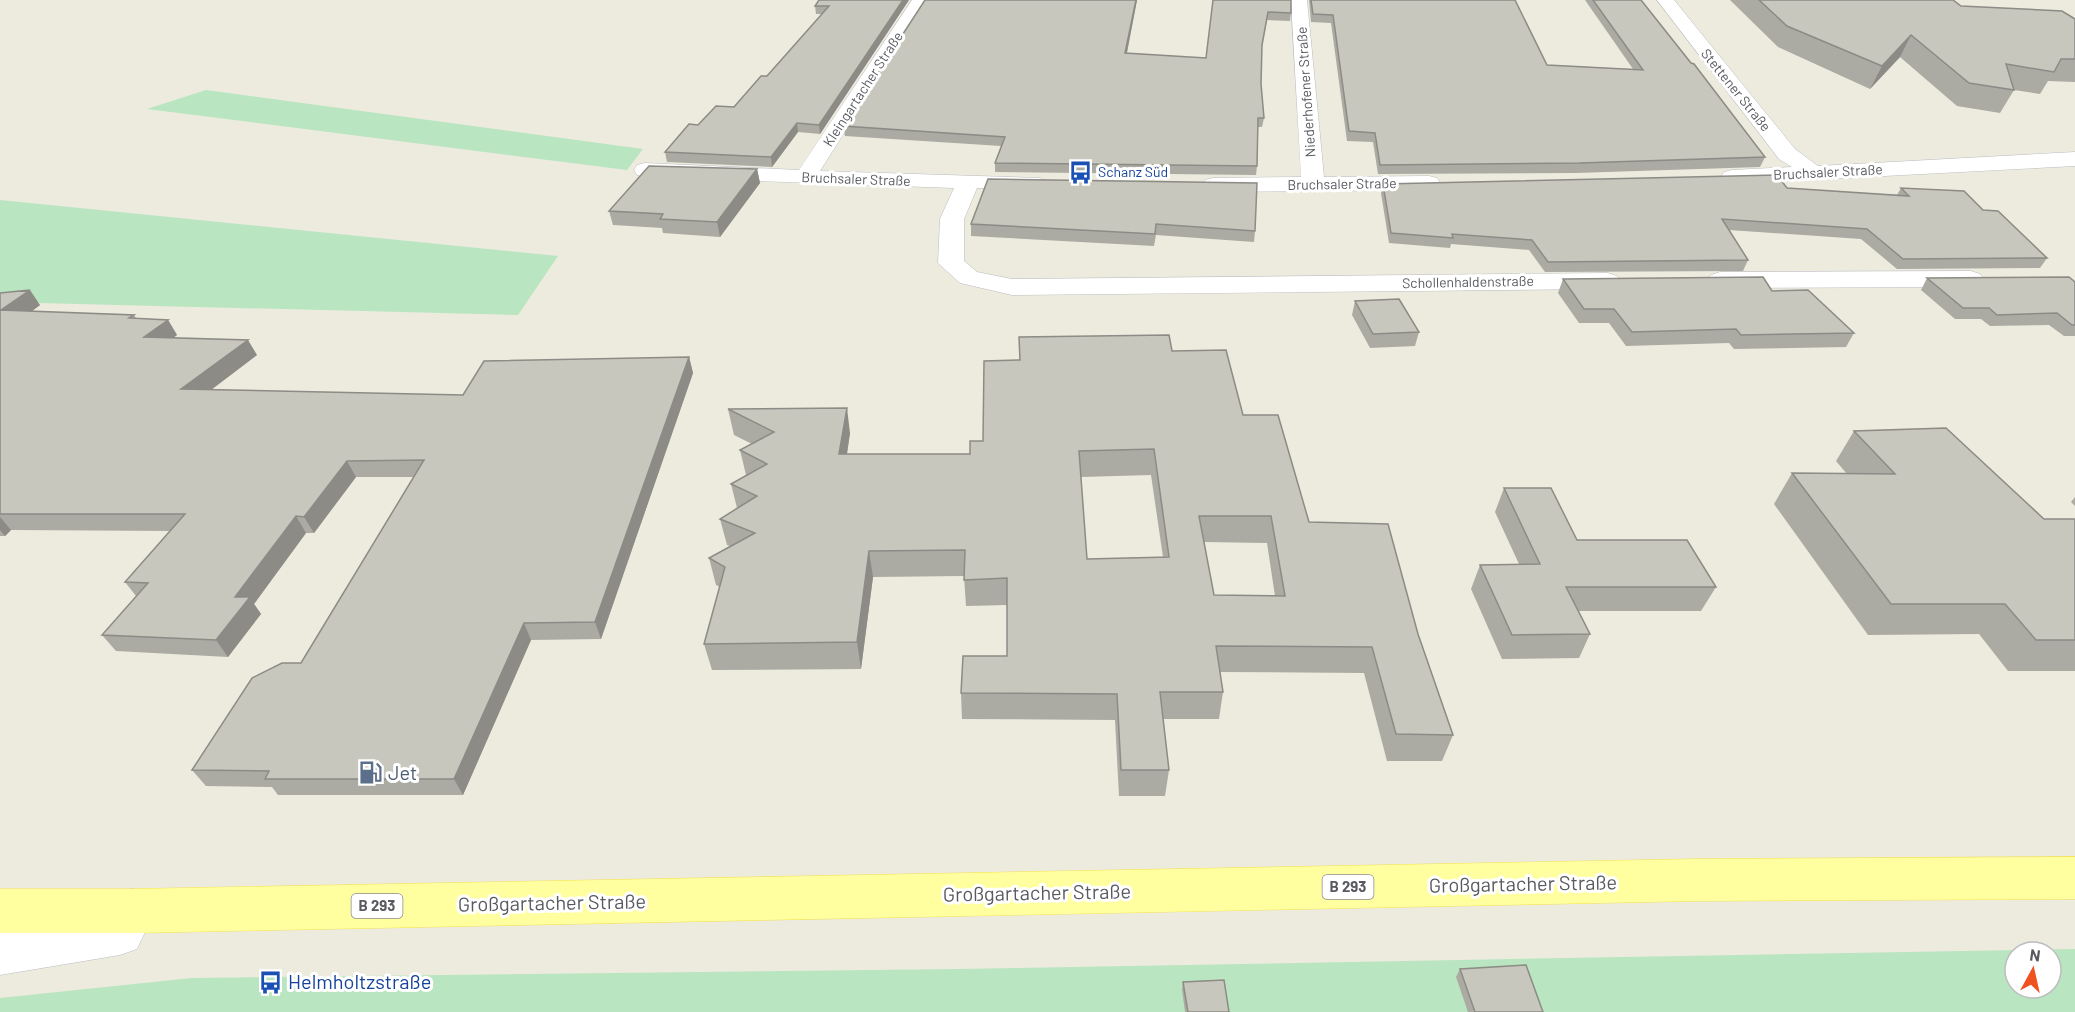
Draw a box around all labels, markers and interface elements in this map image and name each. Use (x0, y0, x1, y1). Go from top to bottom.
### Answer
street label: Niederhofener Straße (1292, 26, 1319, 158)
street label: Kleingartacher Straße (819, 28, 906, 149)
street label: Stettener Straße (1698, 45, 1775, 134)
bus stop icon: Schanz Süd (1067, 159, 1093, 185)
street label: Bruchsaler Straße (1773, 160, 1883, 183)
place label: Schanz Süd (1098, 163, 1168, 180)
street label: Bruchsaler Straße (801, 168, 911, 189)
street label: Bruchsaler Straße (1287, 174, 1397, 193)
street label: Schollenhaldenstraße (1402, 272, 1534, 291)
fuel station icon: Jet (357, 760, 383, 786)
place label: Jet (388, 760, 417, 784)
street label: Großgartacher Straße (1429, 869, 1617, 897)
road number: B 293 (1322, 875, 1374, 899)
street label: Großgartacher Straße (943, 878, 1131, 906)
street label: Großgartacher Straße (458, 888, 646, 916)
road number: B 293 (352, 894, 403, 918)
north arrow (2003, 940, 2063, 1000)
text: N (2029, 945, 2042, 965)
bus stop icon: Helmholtzstraße (257, 969, 283, 995)
place label: Helmholtzstraße (288, 969, 431, 993)

